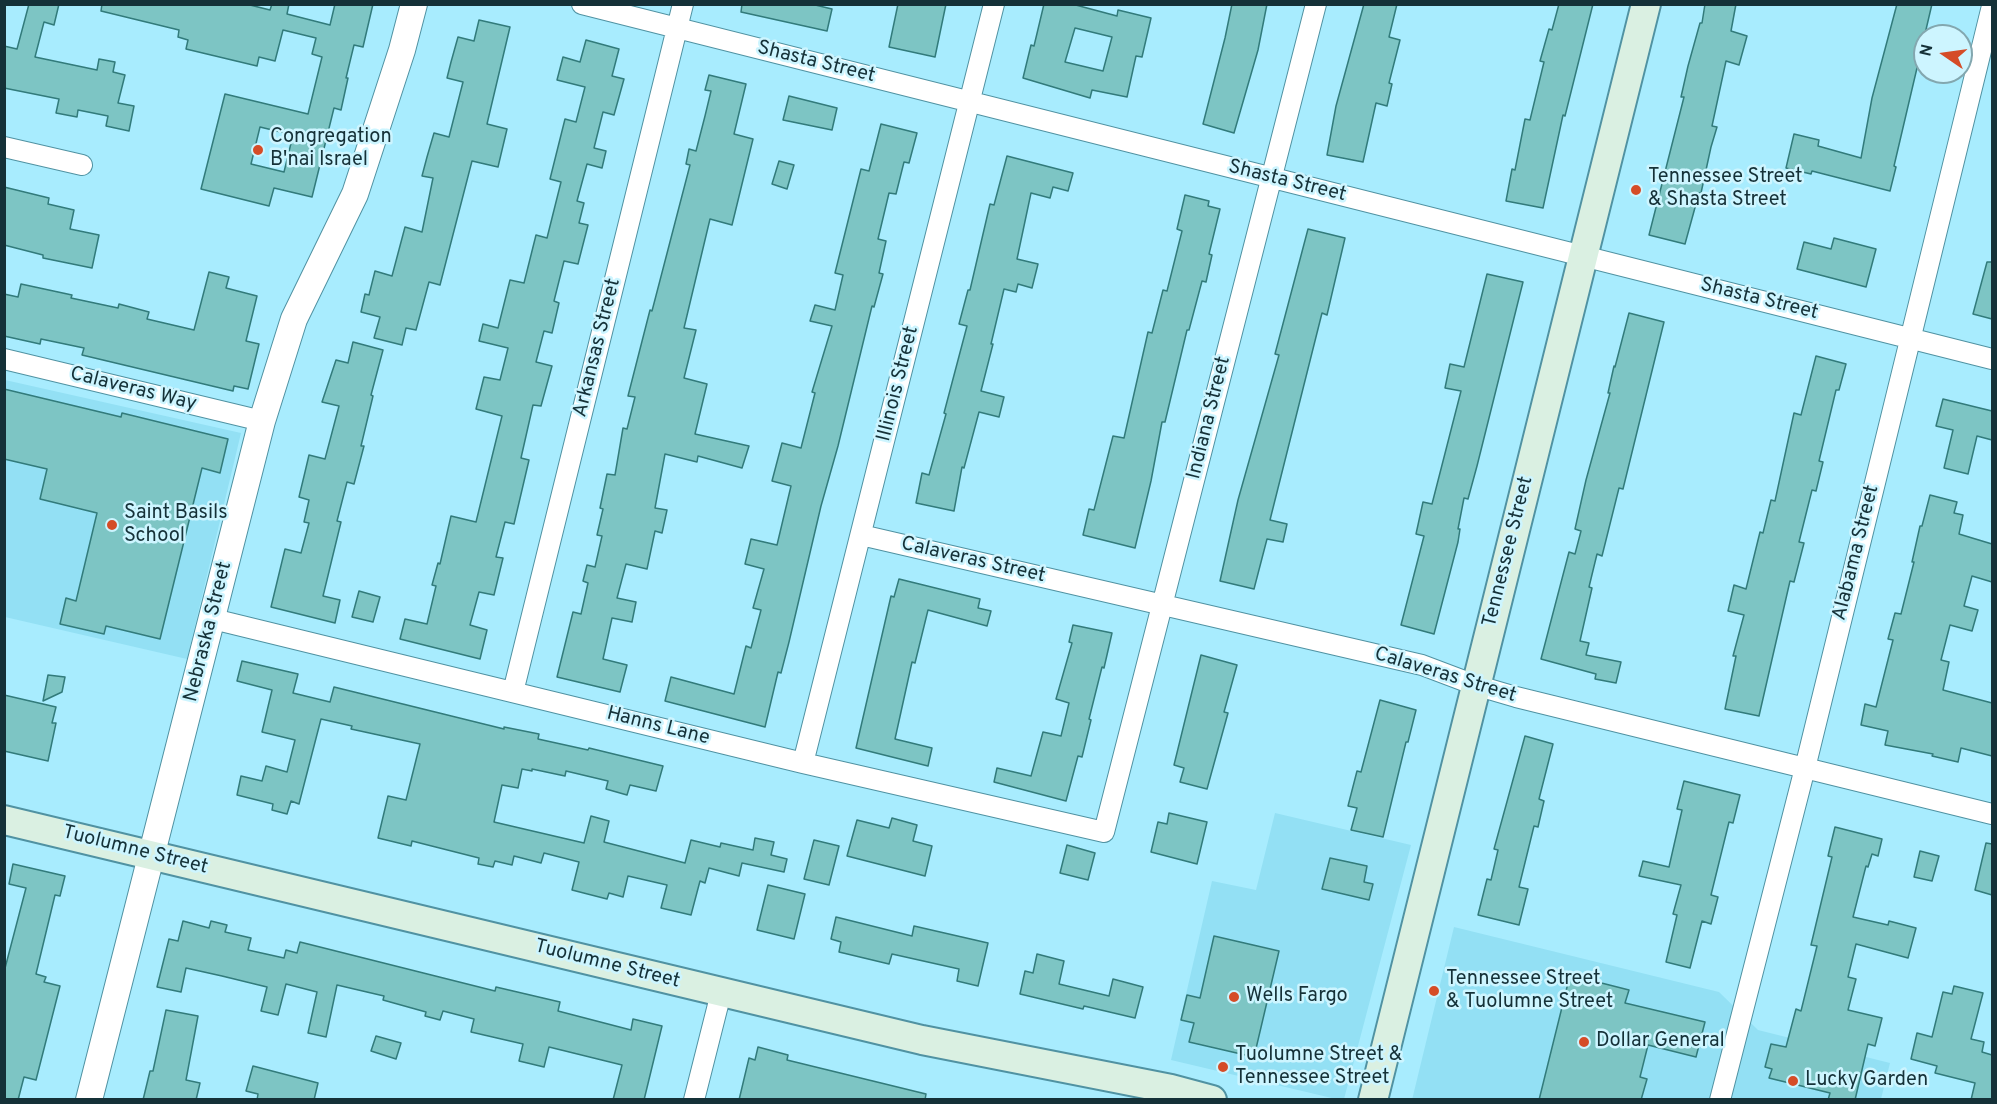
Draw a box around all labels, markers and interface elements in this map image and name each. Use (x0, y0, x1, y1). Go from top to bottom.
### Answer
north arrow (1913, 24, 1973, 84)
street label: Shasta Street (755, 37, 877, 89)
text: N (1916, 43, 1938, 58)
place label: Congregation B'nai Israel (270, 126, 392, 173)
marker: Congregation B'nai Israel (251, 143, 265, 157)
street label: Shasta Street (1226, 156, 1348, 208)
place label: Tennessee Street & Shasta Street (1648, 166, 1803, 213)
marker: Tennessee Street & Shasta Street (1629, 183, 1643, 197)
street label: Shasta Street (1698, 274, 1820, 326)
street label: Arkansas Street (569, 276, 627, 420)
street label: Illinois Street (873, 324, 925, 444)
street label: Indiana Street (1183, 354, 1237, 482)
street label: Calaveras Way (67, 363, 199, 417)
street label: Tennessee Street (1479, 474, 1539, 630)
street label: Alabama Street (1829, 483, 1885, 623)
place label: Saint Basils School (124, 502, 228, 549)
marker: Saint Basils School (105, 518, 119, 532)
street label: Calaveras Street (899, 533, 1047, 589)
street label: Nebraska Street (180, 559, 238, 705)
street label: Calaveras Street (1371, 643, 1519, 709)
street label: Hanns Lane (604, 703, 712, 751)
street label: Tuolumne Street (60, 821, 210, 881)
street label: Tuolumne Street (532, 935, 682, 995)
place label: Tennessee Street & Tuolumne Street (1446, 968, 1613, 1015)
marker: Tennessee Street & Tuolumne Street (1427, 984, 1441, 998)
place label: Wells Fargo (1246, 985, 1348, 1009)
marker: Wells Fargo (1227, 990, 1241, 1004)
place label: Dollar General (1596, 1030, 1725, 1054)
marker: Dollar General (1577, 1035, 1591, 1049)
place label: Tuolumne Street & Tennessee Street (1235, 1044, 1402, 1091)
marker: Tuolumne Street & Tennessee Street (1216, 1060, 1230, 1074)
place label: Lucky Garden (1805, 1069, 1928, 1093)
marker: Lucky Garden (1786, 1074, 1800, 1088)

